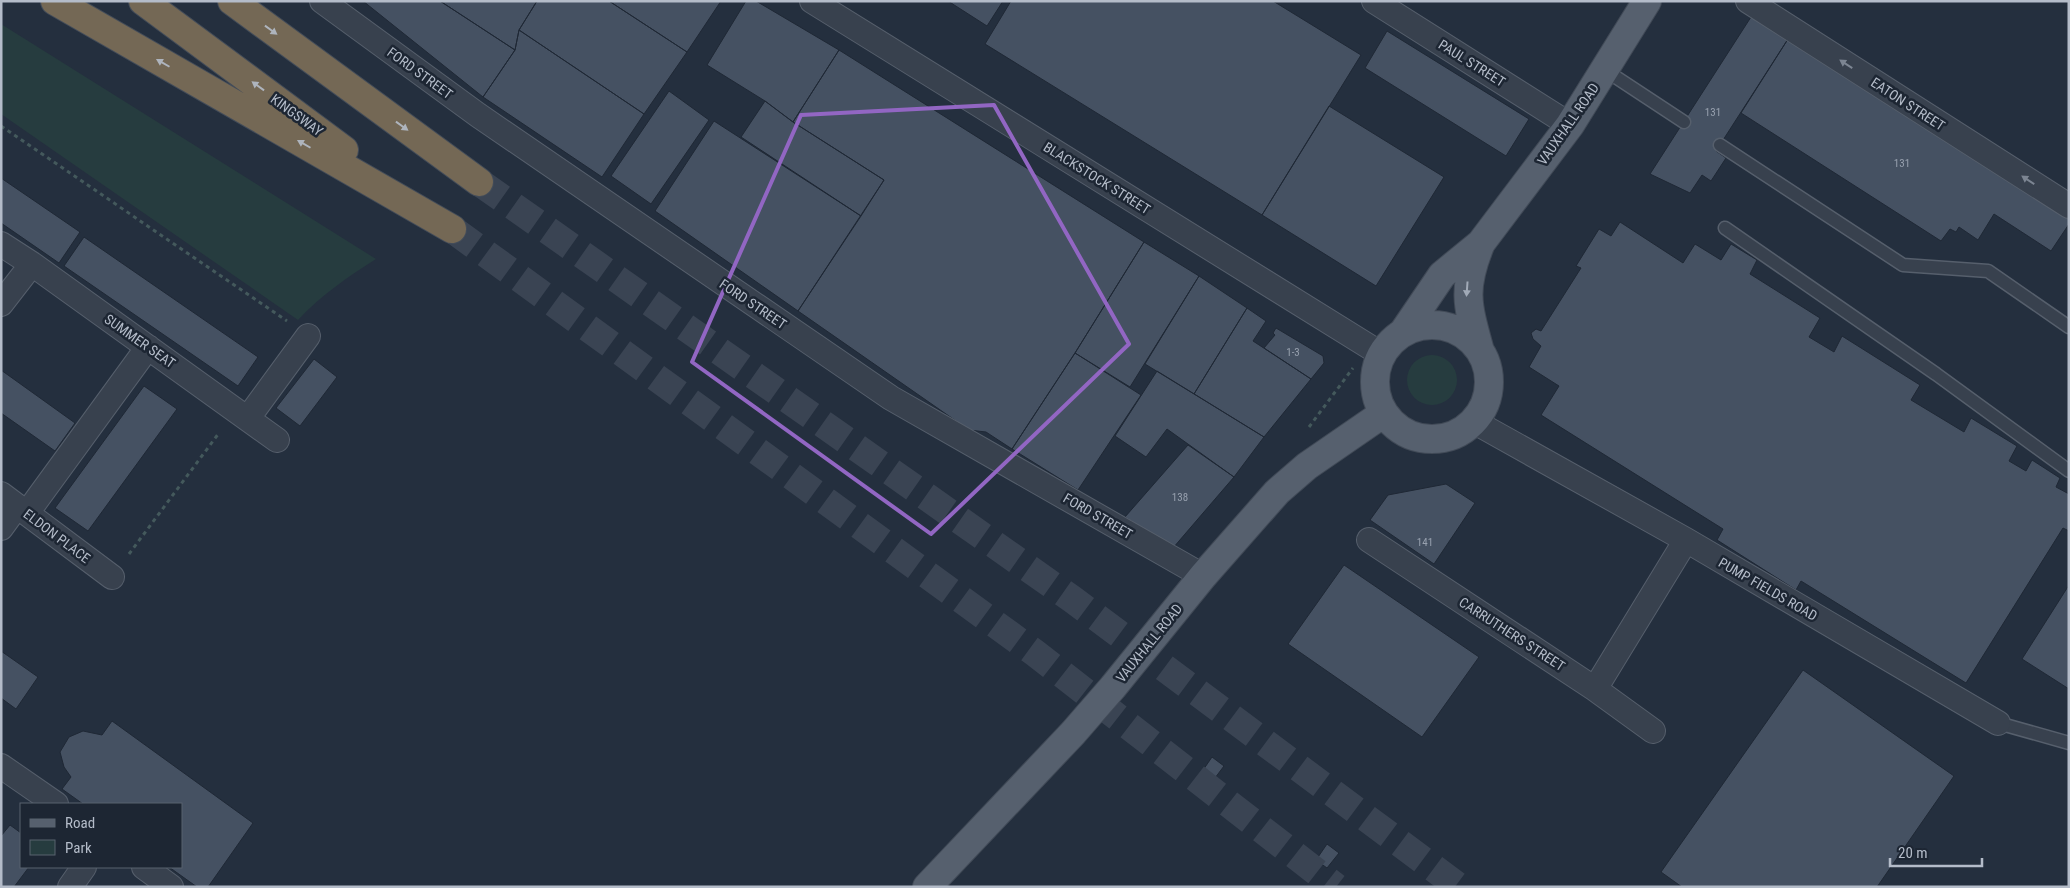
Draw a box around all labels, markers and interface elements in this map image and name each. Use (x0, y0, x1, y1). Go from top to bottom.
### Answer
one-way arrow (264, 25, 278, 35)
street label: PAUL STREET (1436, 36, 1508, 90)
street label: FORD STREET (384, 44, 456, 102)
one-way arrow (156, 59, 170, 67)
one-way arrow (1840, 59, 1853, 69)
street label: EATON STREET (1868, 74, 1948, 134)
street label: VAUXHALL ROAD (1534, 80, 1602, 168)
one-way arrow (251, 81, 265, 91)
street label: KINGSWAY (268, 91, 327, 140)
house number: 131 (1705, 106, 1721, 119)
one-way arrow (395, 121, 409, 131)
street label: BLACKSTOCK STREET (1041, 139, 1153, 217)
one-way arrow (296, 140, 311, 148)
house number: 131 (1894, 157, 1910, 170)
one-way arrow (2021, 175, 2034, 184)
street label: FORD STREET (717, 276, 789, 332)
one-way arrow (1463, 281, 1471, 297)
street label: SUMMER SEAT (102, 311, 178, 371)
house number: 1-3 (1286, 346, 1300, 359)
street label: FORD STREET (1061, 490, 1135, 542)
house number: 138 (1172, 491, 1188, 504)
street label: ELDON PLACE (20, 506, 94, 566)
house number: 141 (1417, 536, 1433, 549)
street label: PUMP FIELDS ROAD (1716, 554, 1820, 624)
street label: CARRUTHERS STREET (1456, 594, 1568, 674)
street label: VAUXHALL ROAD (1113, 601, 1185, 685)
legend (20, 803, 182, 868)
text: Road (65, 814, 95, 832)
scale bar (1890, 836, 1982, 868)
text: Park (65, 839, 92, 857)
text: 20 m (1898, 844, 1928, 862)

